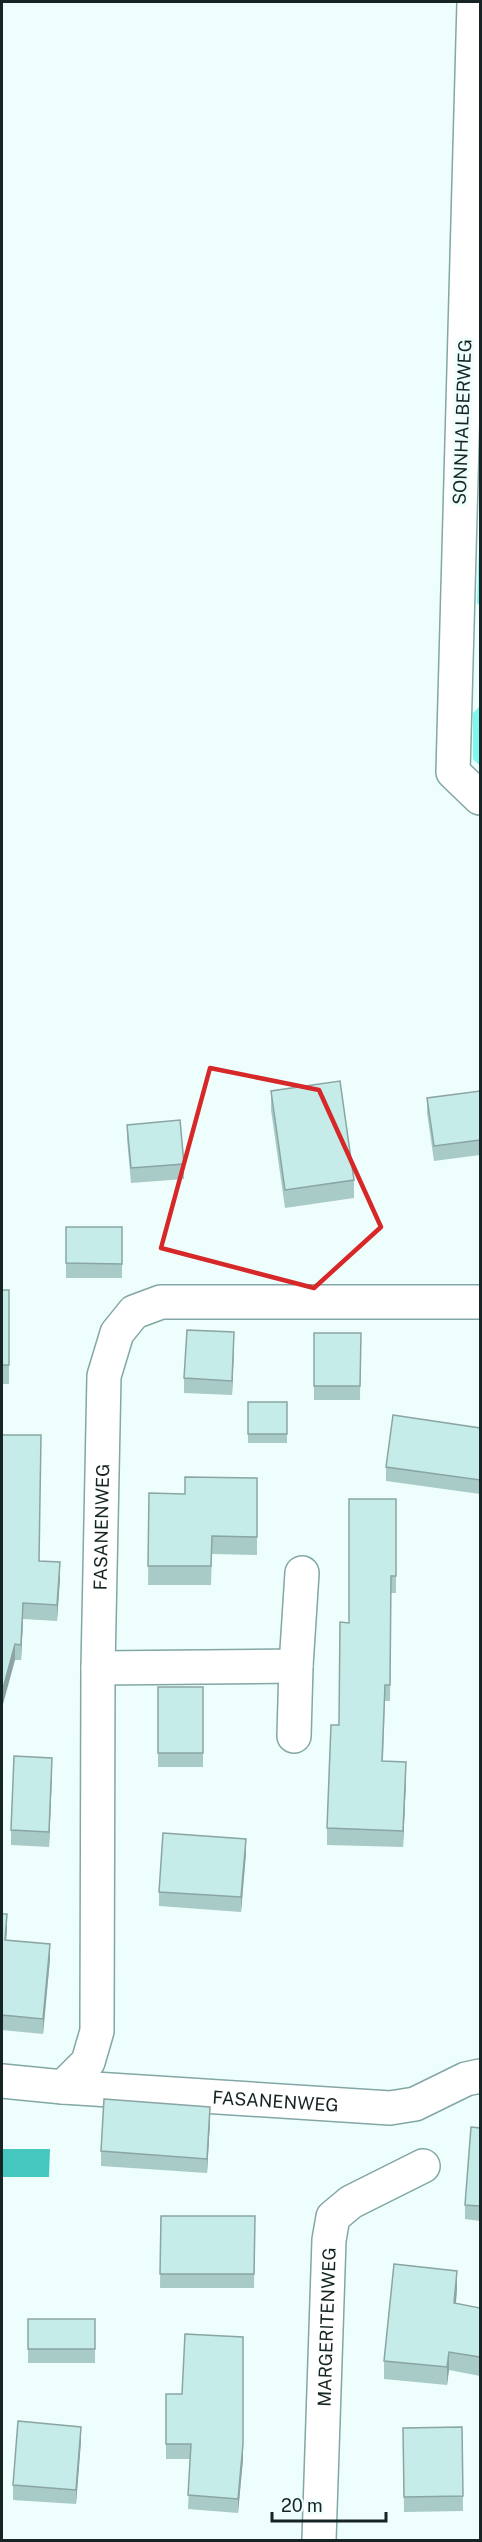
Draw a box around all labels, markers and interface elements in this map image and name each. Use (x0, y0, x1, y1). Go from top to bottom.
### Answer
street label: SONNHALBERWEG (449, 339, 475, 505)
street label: FASANENWEG (89, 1463, 113, 1590)
street label: FASANENWEG (212, 2086, 339, 2115)
street label: MARGERITENWEG (313, 2247, 339, 2407)
scale bar (272, 2485, 386, 2523)
text: 20 m (281, 2495, 323, 2516)

